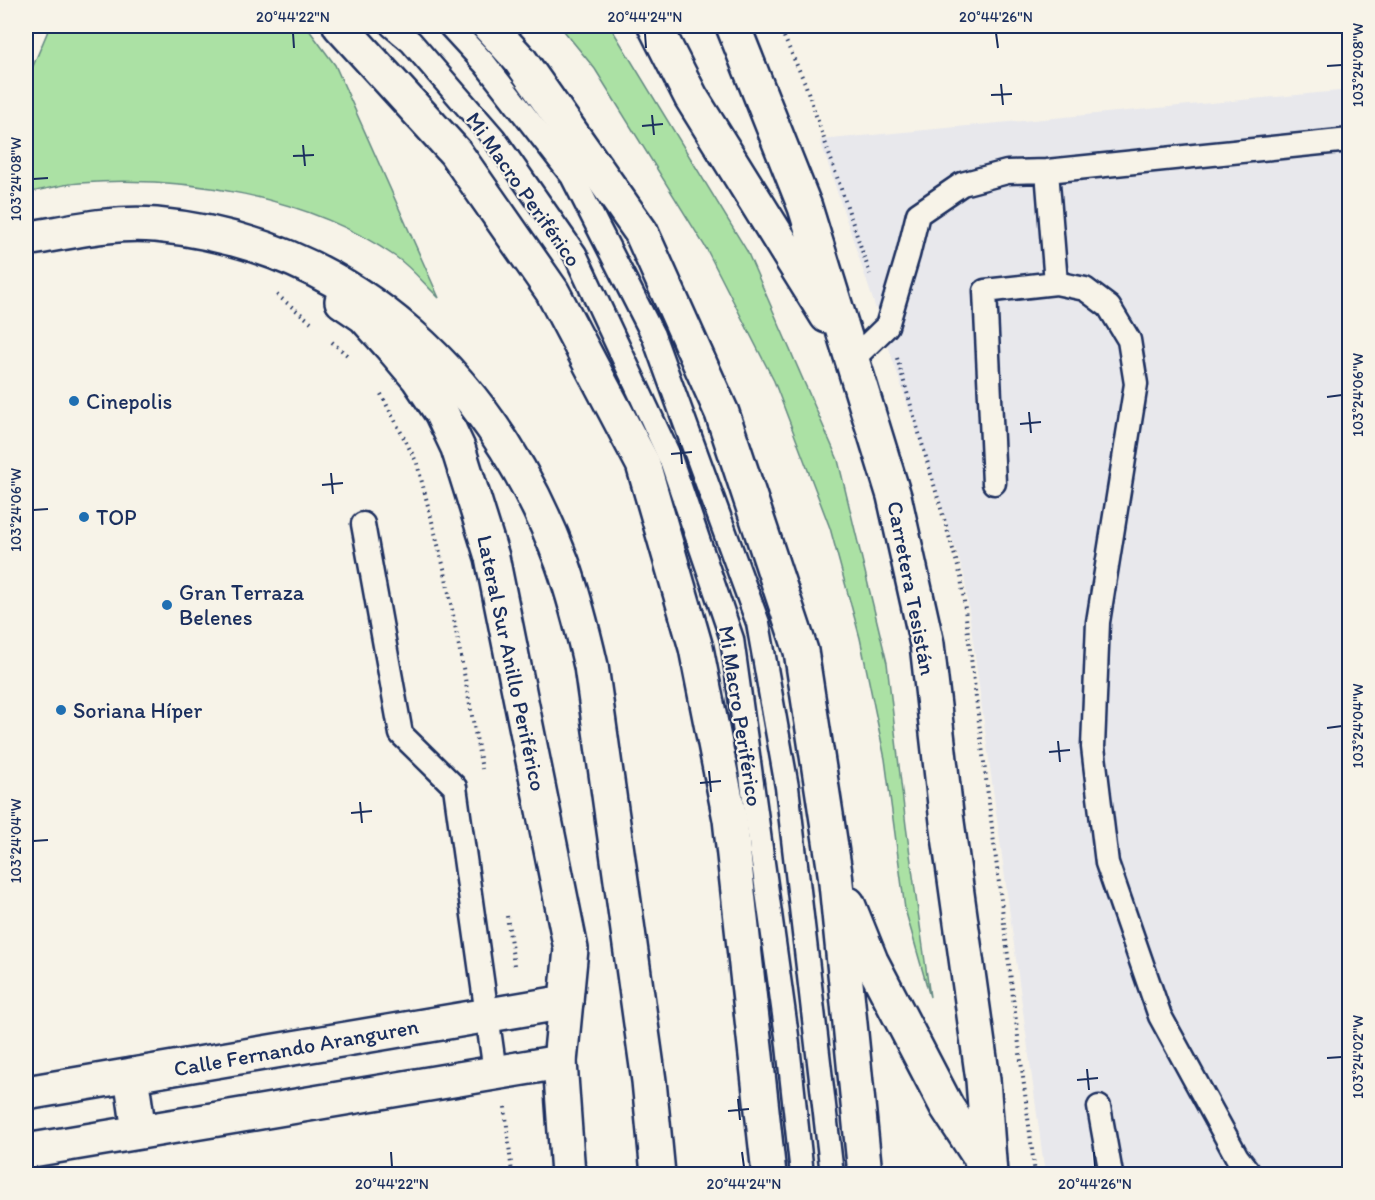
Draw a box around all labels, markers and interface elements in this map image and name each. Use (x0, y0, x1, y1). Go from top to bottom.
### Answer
text: 20°44'22"N (256, 8, 330, 26)
text: 20°44'24"N (608, 8, 682, 26)
text: 20°44'26"N (959, 8, 1033, 26)
text: 103°24'08"W (1349, 23, 1367, 107)
street label: Mi Macro Periférico (460, 107, 587, 272)
text: 103°24'08"W (7, 137, 25, 221)
text: 103°24'06"W (1349, 353, 1367, 437)
place label: Cinepolis (86, 388, 172, 415)
marker: Cinepolis (67, 394, 81, 408)
text: 103°24'06"W (7, 468, 25, 552)
street label: Carretera Tesistán (881, 499, 942, 678)
place label: TOP (96, 504, 137, 531)
marker: TOP (77, 510, 91, 524)
street label: Lateral Sur Anillo Periférico (471, 533, 552, 794)
place label: Gran Terraza Belenes (179, 579, 305, 631)
marker: Gran Terraza Belenes (160, 598, 174, 612)
street label: Mi Macro Periférico (713, 624, 768, 808)
text: 103°24'04"W (1349, 683, 1367, 769)
place label: Soriana Híper (73, 697, 202, 724)
marker: Soriana Híper (54, 703, 68, 717)
text: 103°24'04"W (7, 798, 25, 884)
street label: Calle Fernando Aranguren (172, 1013, 421, 1082)
text: 103°24'02"W (1349, 1015, 1367, 1099)
text: 20°44'22"N (355, 1175, 429, 1193)
text: 20°44'24"N (707, 1175, 781, 1193)
text: 20°44'26"N (1058, 1175, 1132, 1193)

